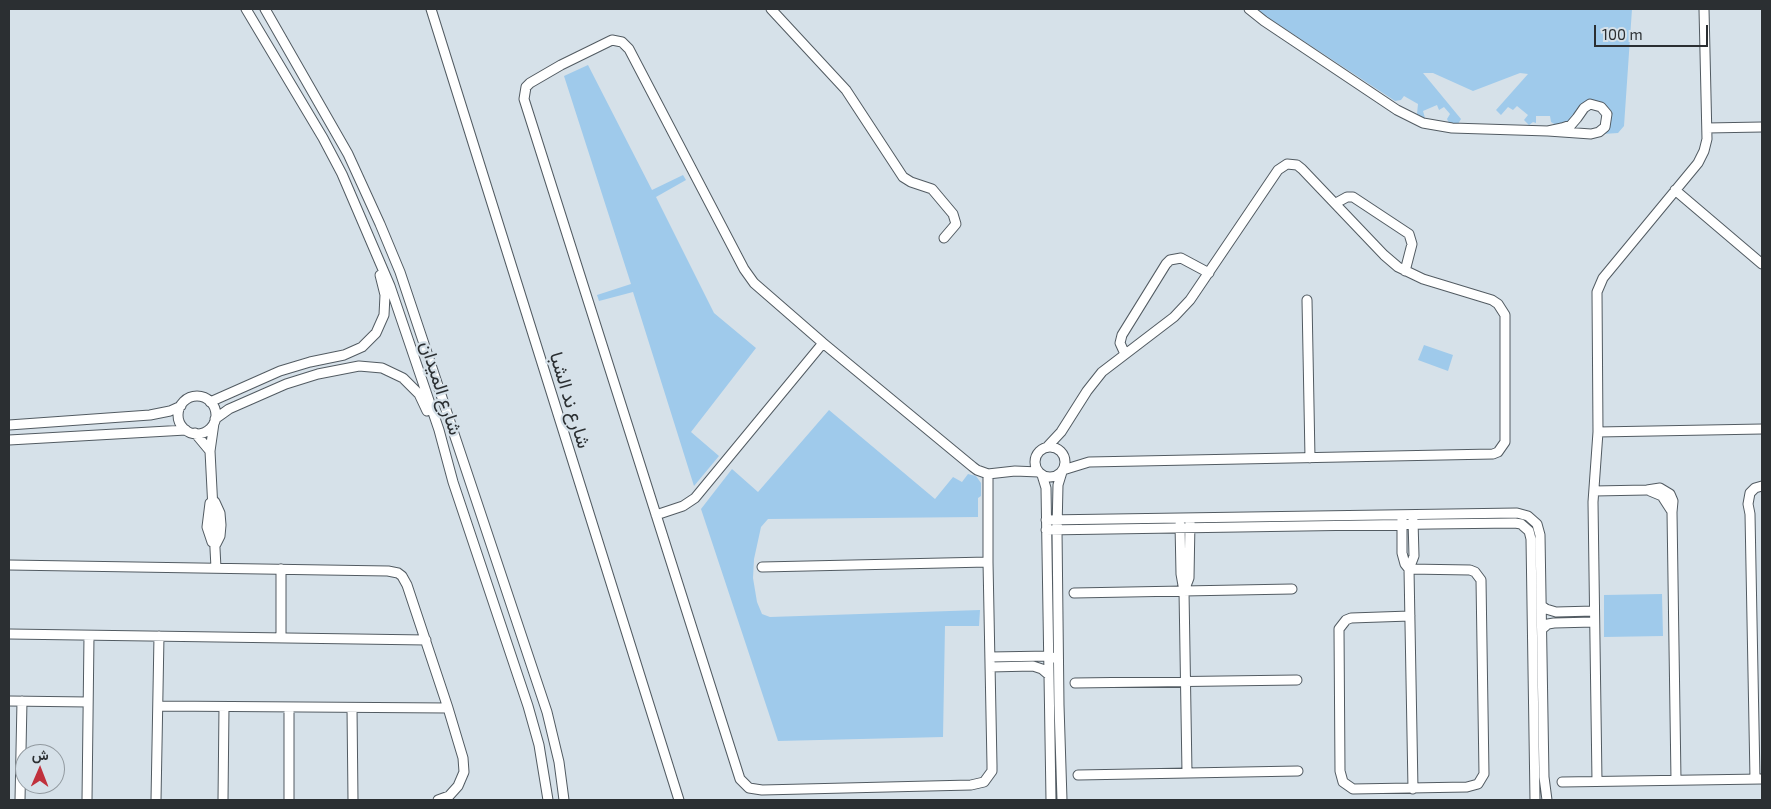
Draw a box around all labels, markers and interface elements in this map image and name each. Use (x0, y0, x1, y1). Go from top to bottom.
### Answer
scale bar (1596, 15, 1710, 47)
text: 100 m (1602, 25, 1643, 43)
street label: شارع الميدان (415, 338, 467, 438)
street label: شارع ند الشبا (545, 349, 595, 451)
north arrow (15, 744, 65, 794)
text: ش (32, 746, 49, 763)

